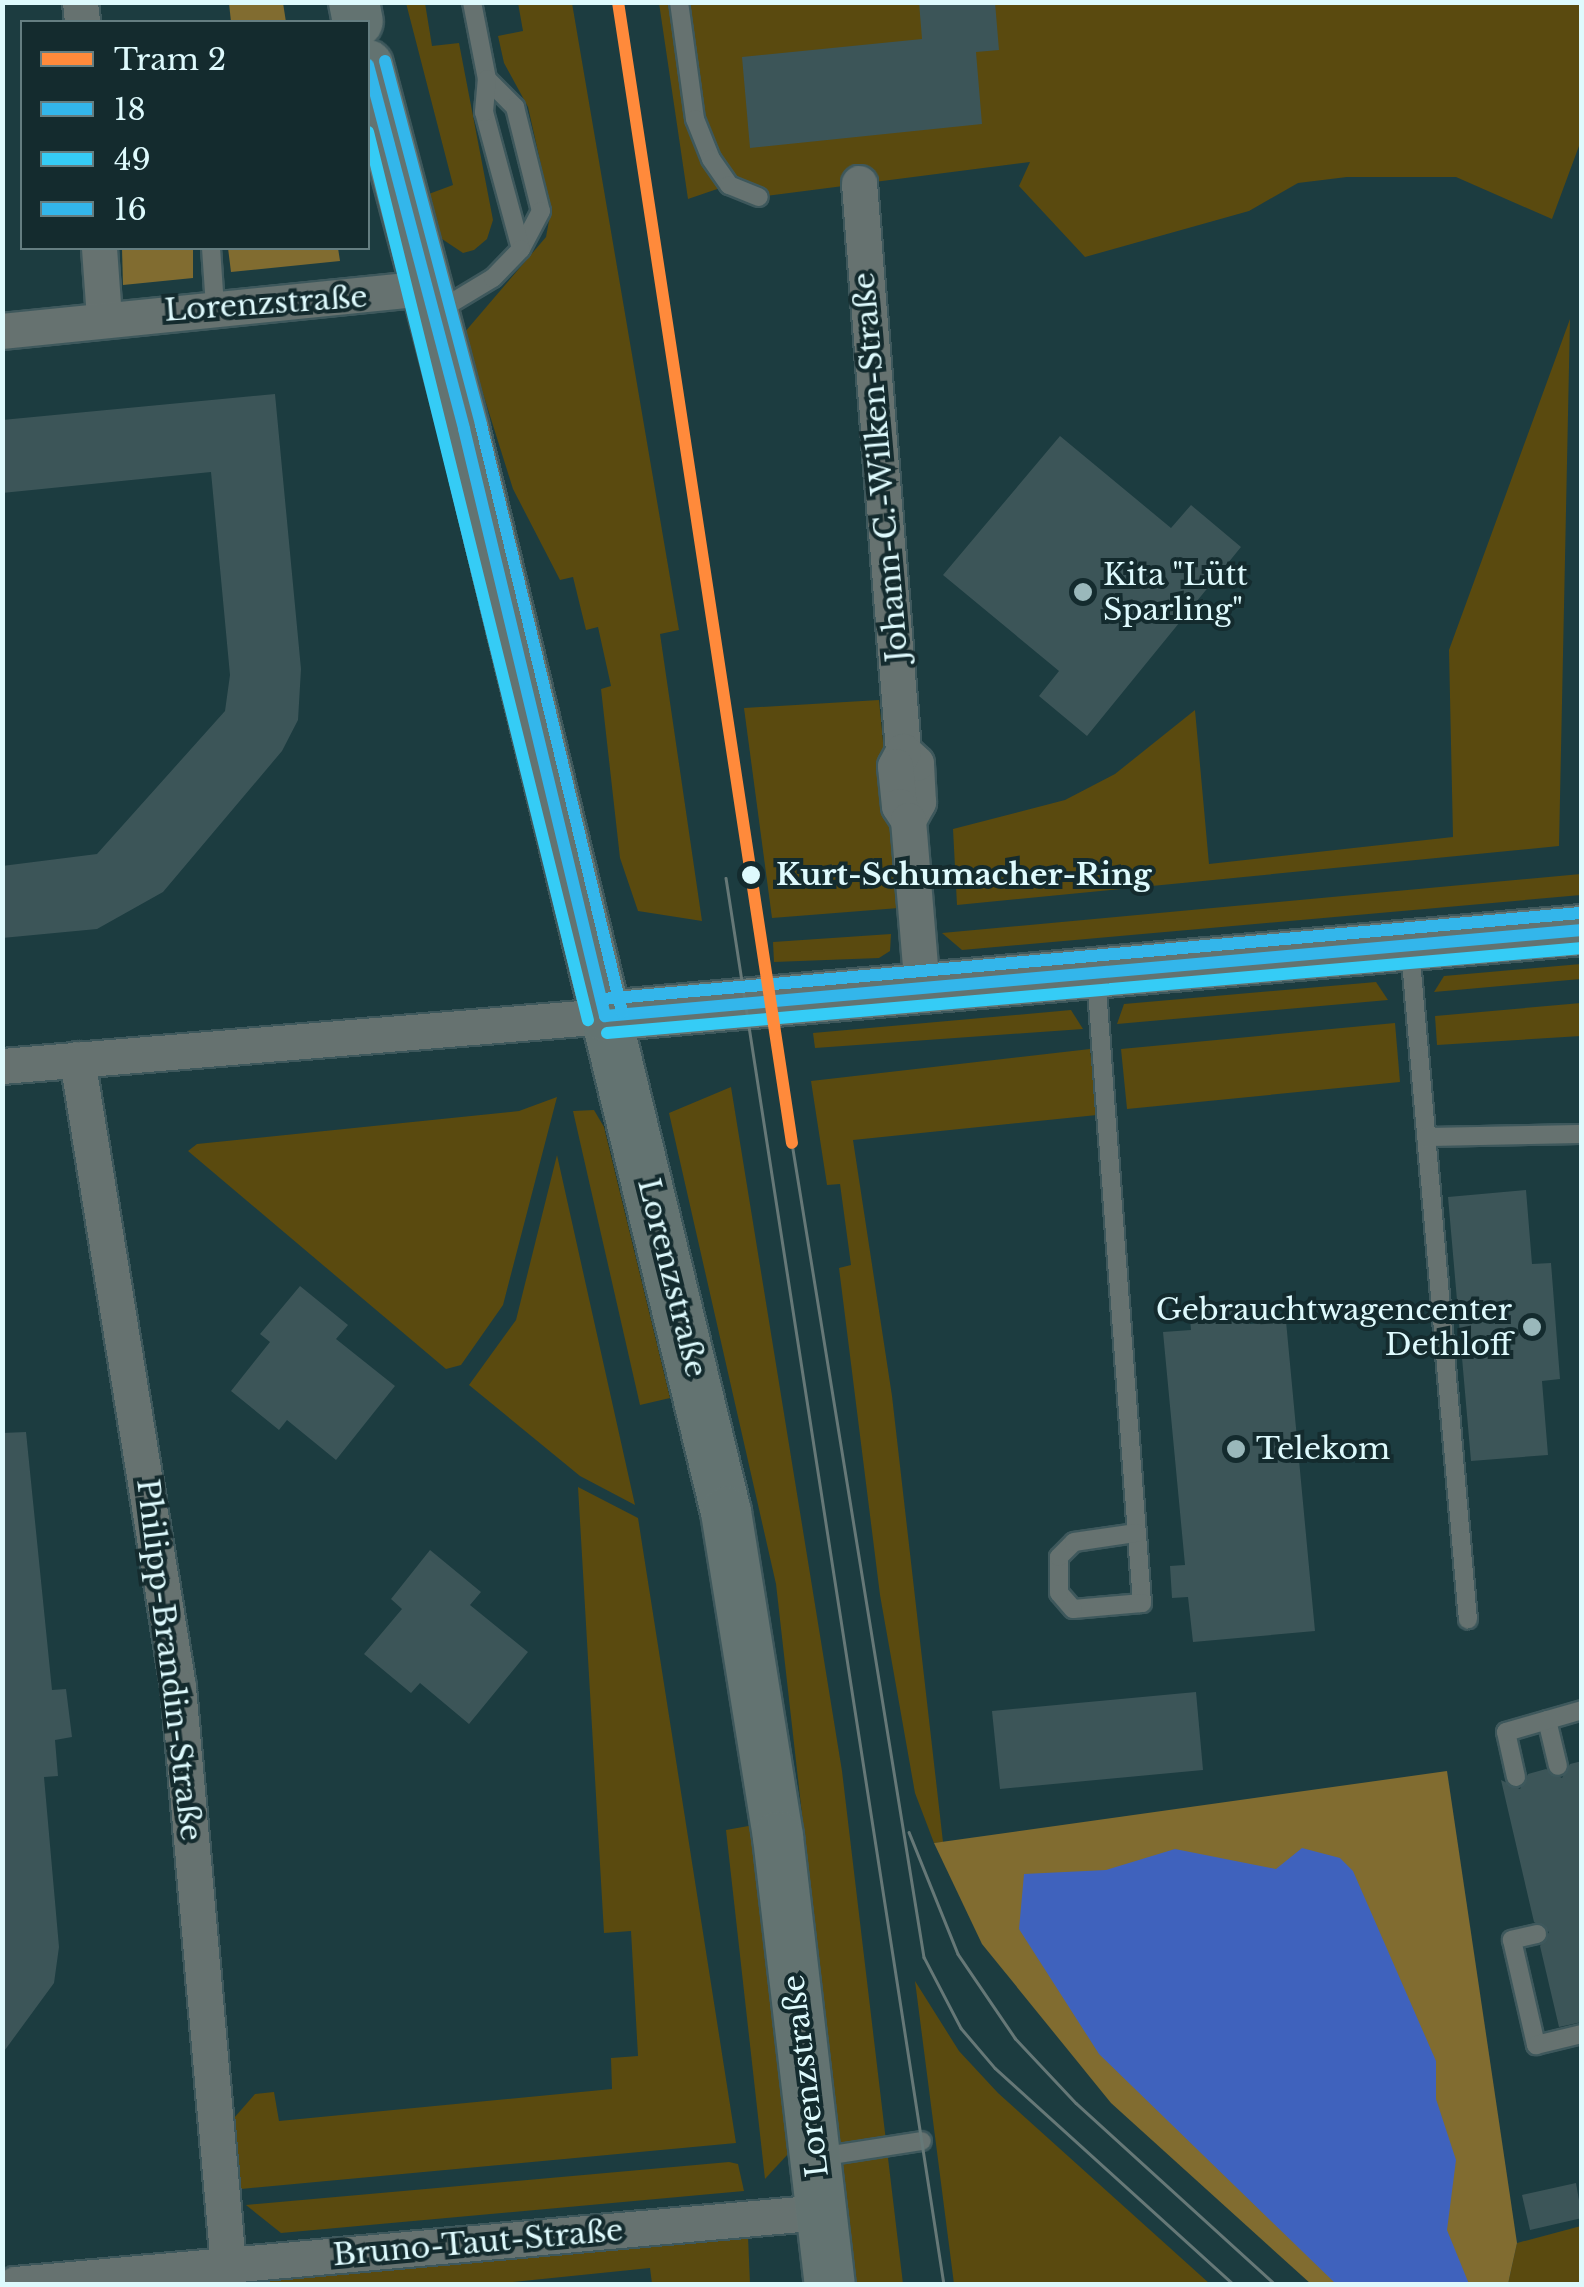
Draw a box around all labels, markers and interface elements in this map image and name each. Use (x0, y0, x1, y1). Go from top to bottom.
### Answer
legend (20, 20, 370, 250)
text: Tram 2 (114, 41, 226, 78)
text: 18 (114, 91, 146, 128)
text: 49 (114, 141, 151, 178)
text: 16 (114, 191, 147, 228)
street label: Johann-C.-Wilken-Straße (846, 271, 916, 663)
street label: Lorenzstraße (163, 279, 369, 329)
place label: Kita "Lütt Sparling" (1103, 557, 1249, 628)
marker: Kita "Lütt Sparling" (1072, 581, 1094, 603)
place label: Kurt-Schumacher-Ring (776, 857, 1151, 893)
marker: Kurt-Schumacher-Ring (735, 859, 767, 891)
street label: Lorenzstraße (630, 1175, 714, 1381)
place label: Gebrauchtwagencenter Dethloff (1156, 1292, 1512, 1362)
marker: Gebrauchtwagencenter Dethloff (1521, 1316, 1543, 1338)
place label: Telekom (1256, 1431, 1390, 1467)
marker: Telekom (1225, 1438, 1247, 1460)
street label: Philipp-Brandin-Straße (129, 1477, 209, 1843)
street label: Lorenzstraße (776, 1973, 836, 2179)
street label: Bruno-Taut-Straße (331, 2212, 625, 2274)

